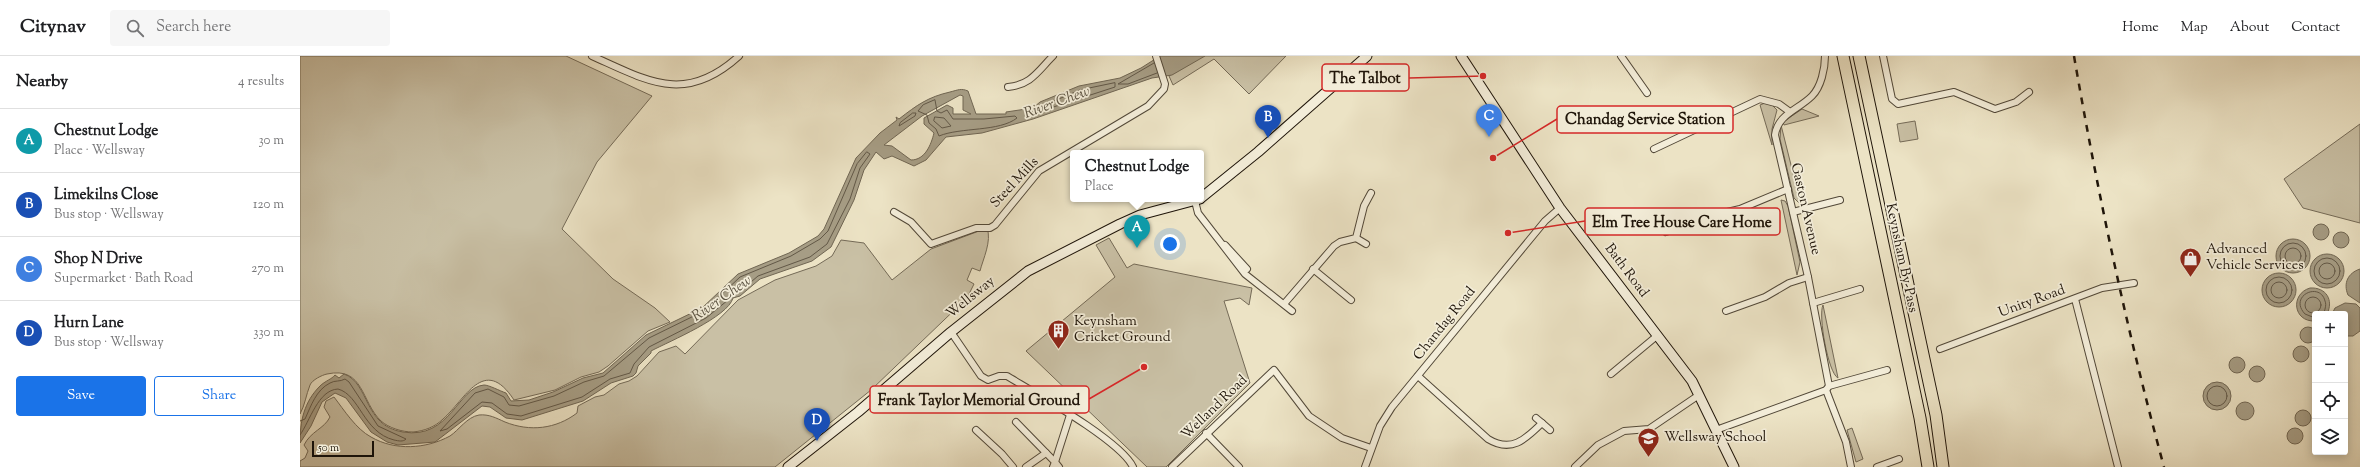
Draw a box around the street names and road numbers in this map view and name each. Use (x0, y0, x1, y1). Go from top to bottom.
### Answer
street label: Steel Mills (986, 153, 1044, 213)
street label: Gaston Avenue (1785, 161, 1825, 257)
street label: Keynsham By-Pass (1880, 202, 1922, 314)
street label: Bath Road (1599, 240, 1653, 302)
street label: Wellsway (942, 272, 1000, 324)
street label: Unity Road (1996, 281, 2068, 323)
street label: Chandag Road (1409, 283, 1481, 365)
street label: Welland Road (1177, 371, 1253, 445)

